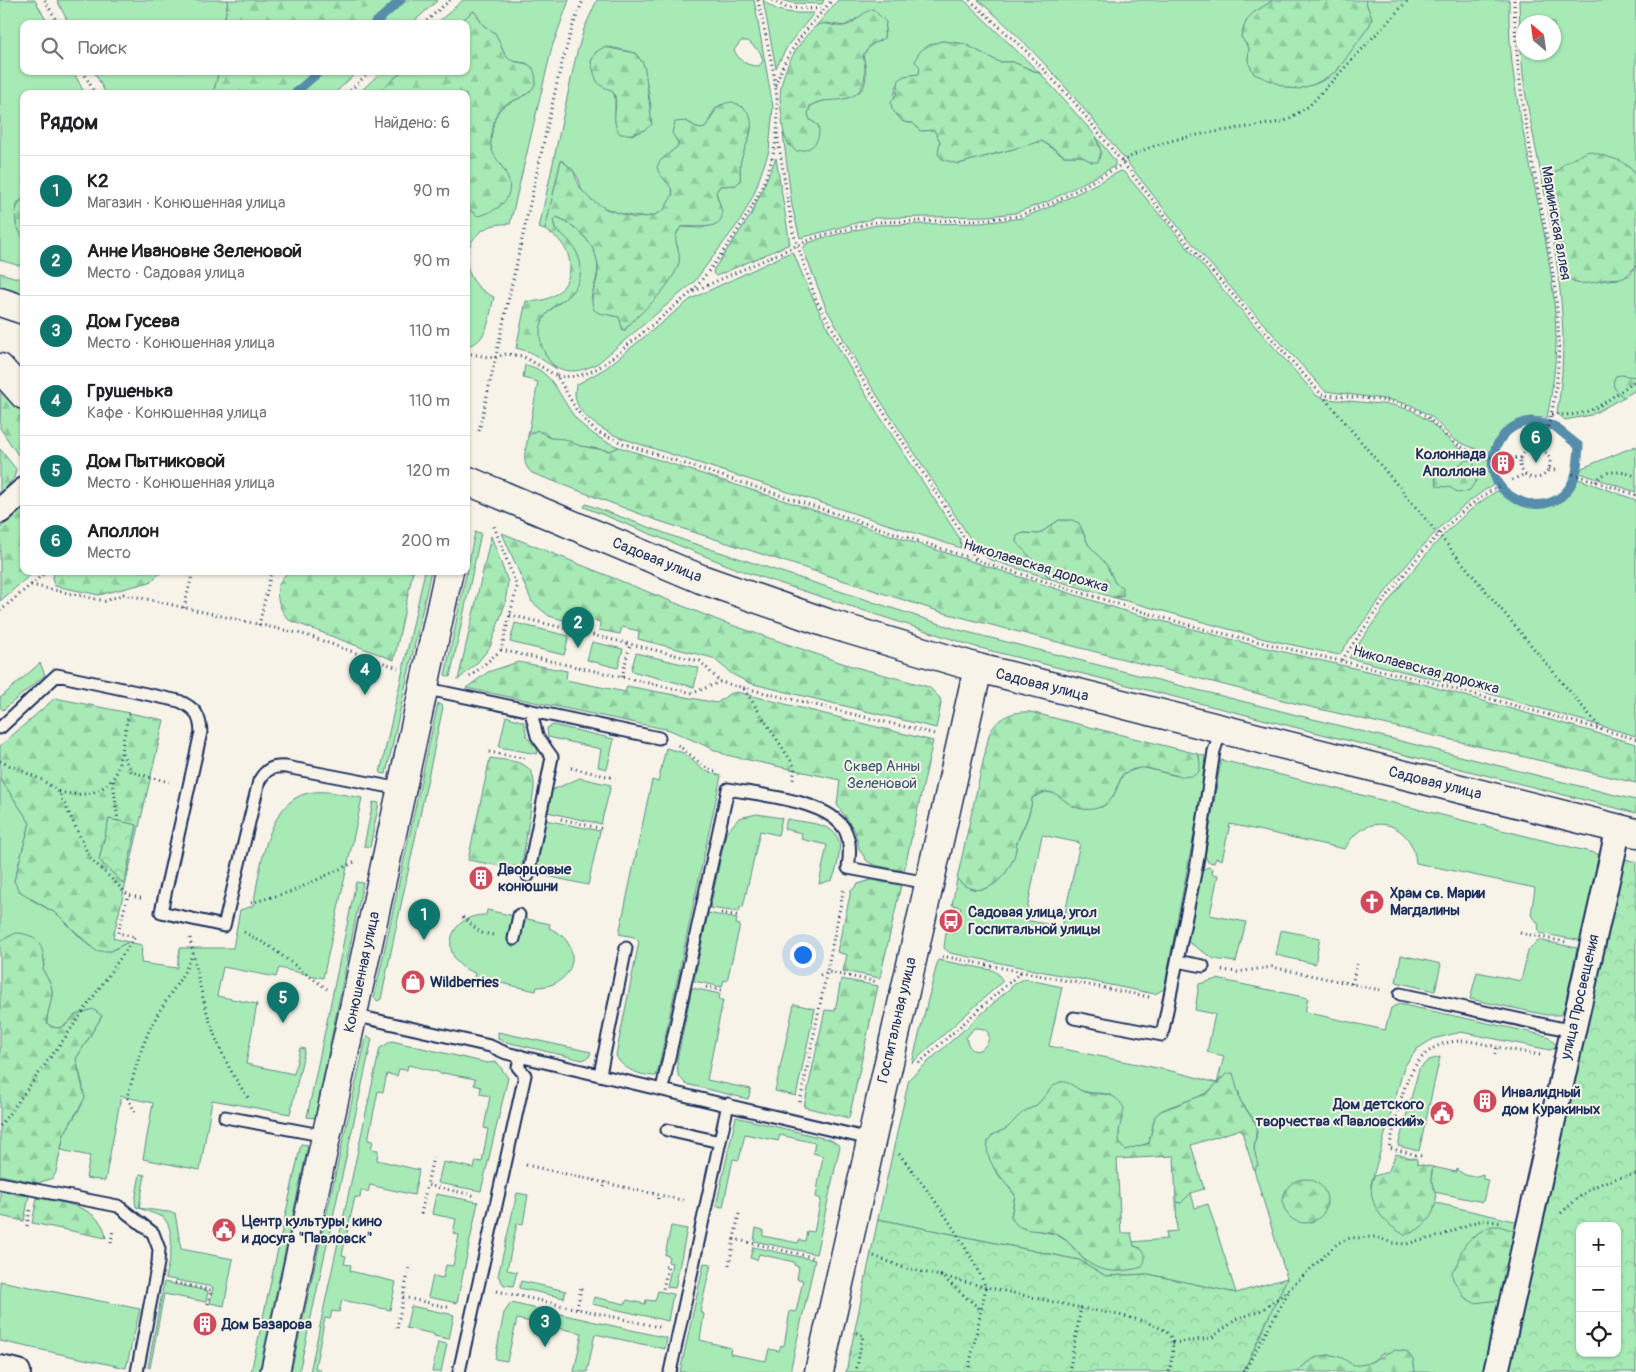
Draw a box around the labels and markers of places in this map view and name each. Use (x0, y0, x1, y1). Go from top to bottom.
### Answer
pin: 6 (1520, 422, 1552, 463)
place label: Колоннада Аполлона (1415, 445, 1486, 481)
building icon: Колоннада Аполлона (1490, 450, 1516, 476)
pin: 2 (562, 607, 594, 648)
pin: 4 (349, 654, 381, 695)
place label: Дворцовые конюшни (497, 860, 572, 896)
building icon: Дворцовые конюшни (468, 865, 494, 891)
place label: Храм св. Марии Магдалины (1390, 884, 1485, 920)
church icon: Храм св. Марии Магдалины (1359, 889, 1385, 915)
pin: 1 (408, 899, 440, 940)
place label: Садовая улица, угол Госпитальной улицы (968, 903, 1101, 939)
bus stop icon: Садовая улица, угол Госпитальной улицы (938, 908, 964, 934)
shop icon: Wildberries (400, 969, 426, 995)
place label: Wildberries (430, 973, 499, 992)
pin: 5 (267, 982, 299, 1023)
place label: Инвалидный дом Куракиных (1501, 1083, 1601, 1119)
building icon: Инвалидный дом Куракиных (1472, 1088, 1498, 1114)
place label: Дом детского творчества «Павловский» (1256, 1095, 1424, 1131)
public building icon: Дом детского творчества «Павловский» (1429, 1100, 1455, 1126)
place label: Центр культуры, кино и досуга "Павловск" (241, 1212, 382, 1248)
public building icon: Центр культуры, кино и досуга "Павловск" (211, 1217, 237, 1243)
pin: 3 (529, 1306, 561, 1347)
building icon: Дом Базарова (192, 1311, 218, 1337)
place label: Дом Базарова (221, 1315, 312, 1334)

